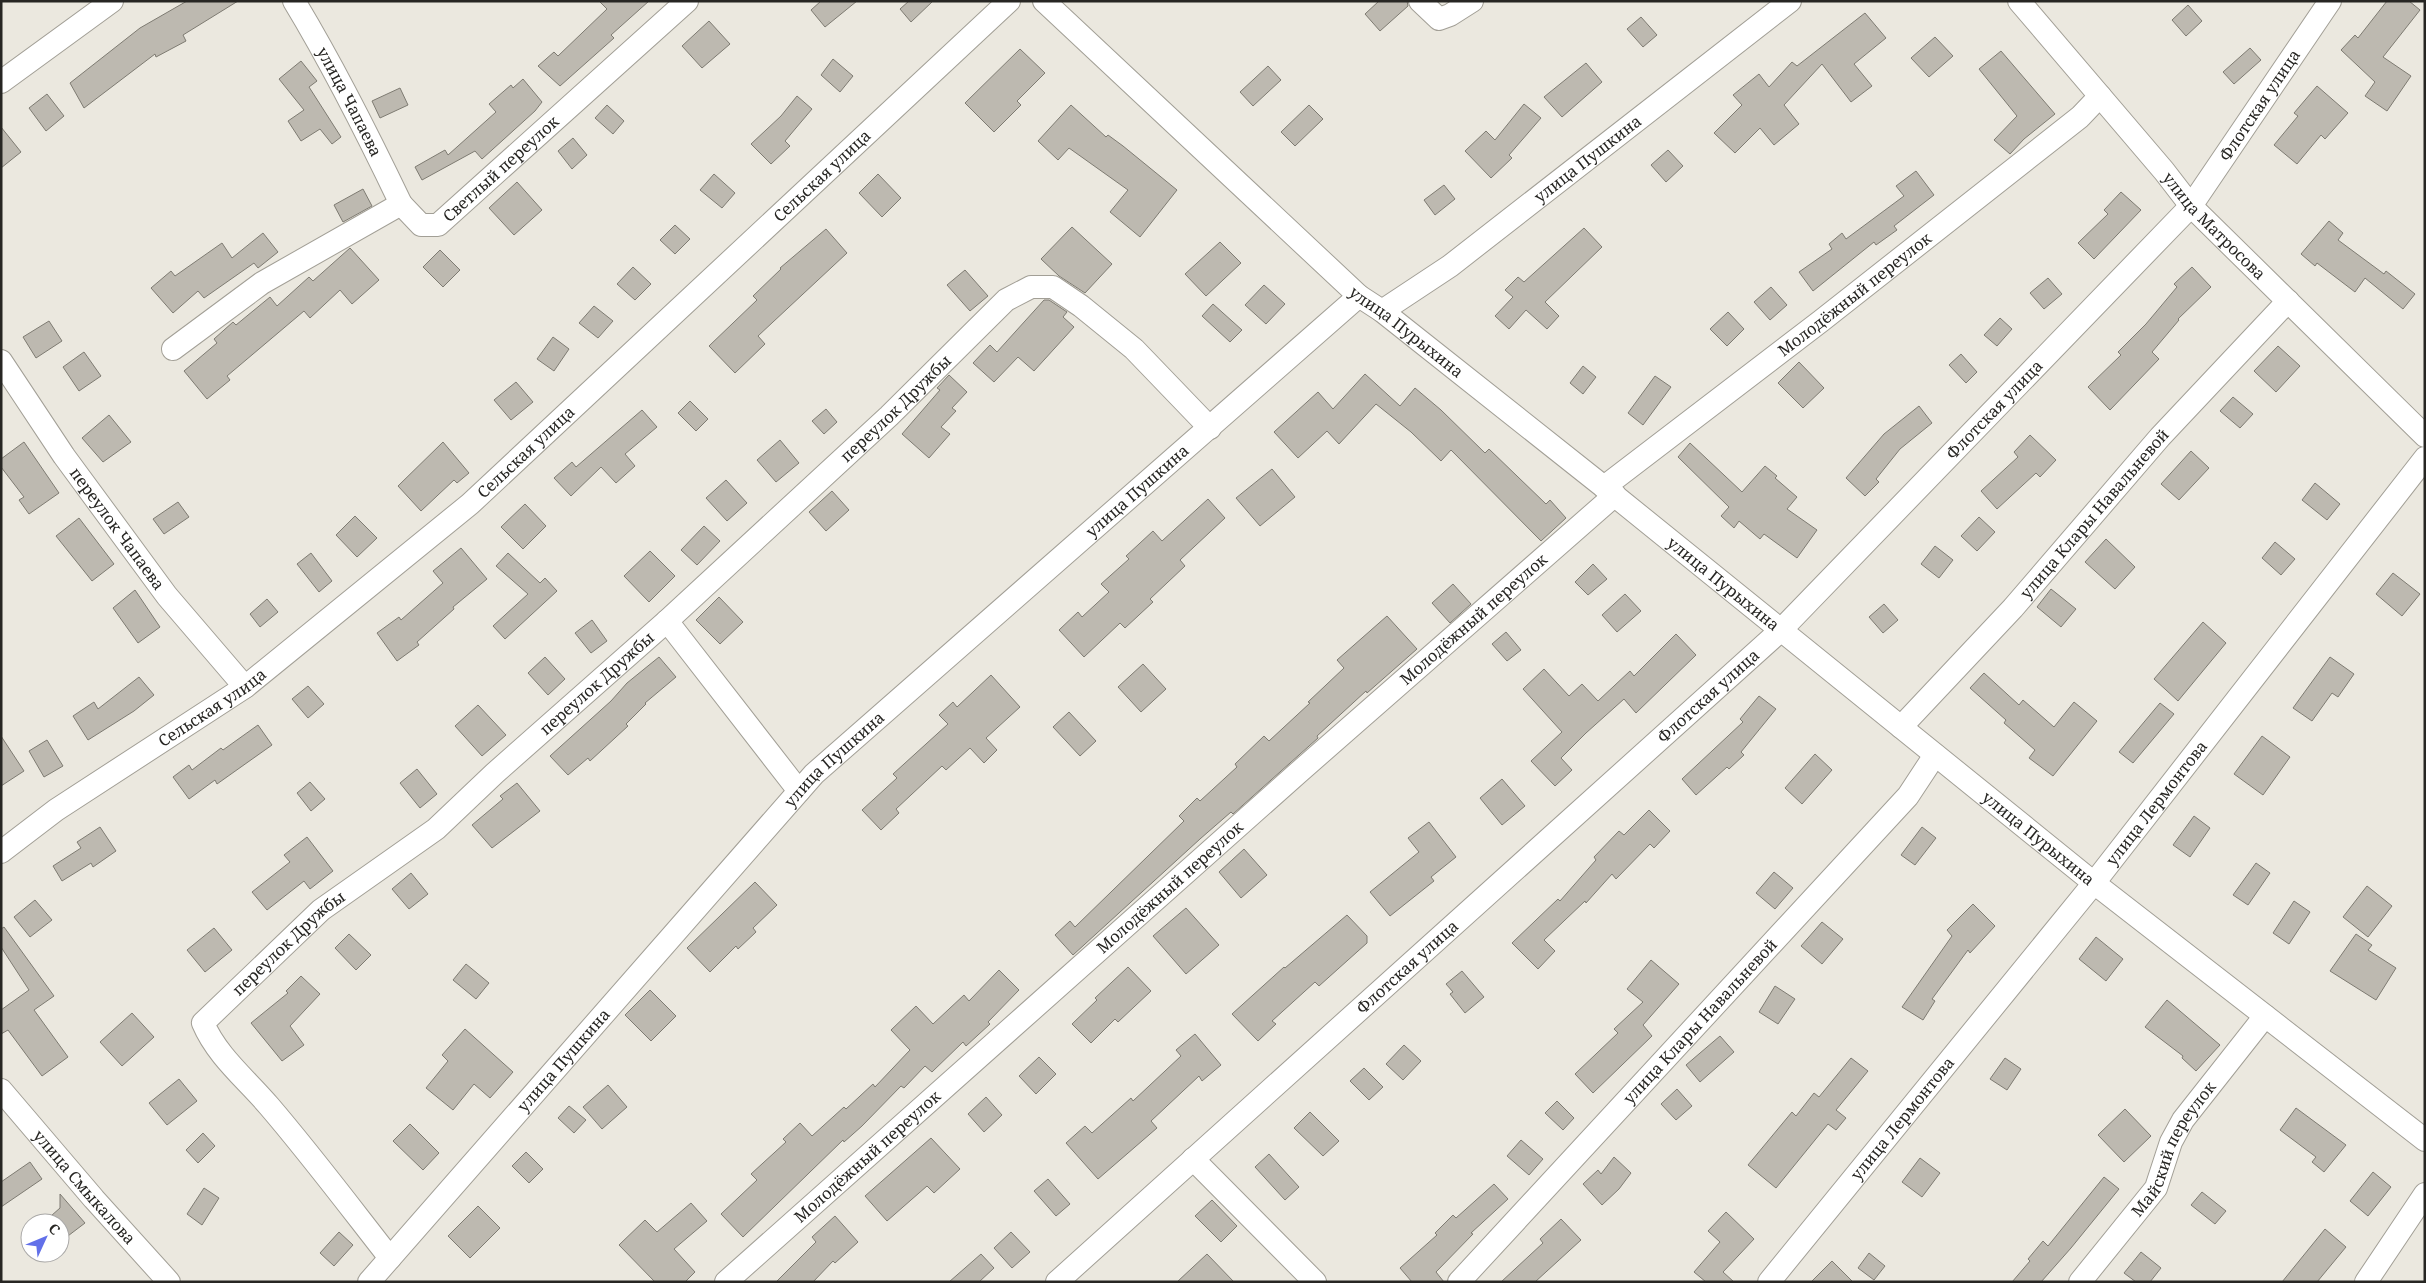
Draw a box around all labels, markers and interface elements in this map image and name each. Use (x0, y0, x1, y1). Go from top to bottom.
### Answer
street label: улица Чапаева (312, 43, 387, 160)
street label: Флотская улица (2214, 45, 2305, 165)
street label: Светлый переулок (438, 110, 564, 227)
street label: улица Пушкина (1529, 110, 1646, 208)
street label: Сельская улица (768, 125, 875, 227)
street label: улица Матросова (2158, 167, 2271, 285)
street label: Молодёжный переулок (1773, 227, 1936, 361)
street label: улица Пурыхина (1344, 281, 1468, 383)
street label: переулок Дружбы (835, 350, 956, 467)
street label: Флотская улица (1941, 355, 2047, 464)
street label: Сельская улица (472, 401, 579, 503)
street label: улица Клары Навальневой (2015, 424, 2174, 603)
street label: улица Пушкина (1081, 439, 1193, 542)
street label: переулок Чапаева (65, 463, 170, 594)
street label: улица Пурыхина (1663, 531, 1784, 636)
street label: Молодёжный переулок (1395, 548, 1552, 690)
street label: переулок Дружбы (535, 626, 659, 740)
street label: Флотская улица (1652, 644, 1764, 748)
street label: Сельская улица (154, 663, 271, 752)
street label: улица Пушкина (779, 706, 889, 812)
street label: улица Лермонтова (2101, 736, 2212, 870)
street label: улица Пурыхина (1978, 786, 2099, 890)
street label: Молодёжный переулок (1092, 816, 1248, 958)
street label: переулок Дружбы (227, 886, 349, 1000)
street label: Флотская улица (1351, 915, 1463, 1019)
street label: улица Клары Навальневой (1618, 934, 1782, 1109)
street label: улица Пушкина (512, 1004, 615, 1116)
street label: улица Лермонтова (1845, 1052, 1959, 1185)
street label: Майский переулок (2126, 1076, 2221, 1221)
street label: Молодёжный переулок (789, 1085, 946, 1227)
street label: улица Смыкалова (29, 1125, 139, 1247)
north arrow (20, 1213, 70, 1263)

